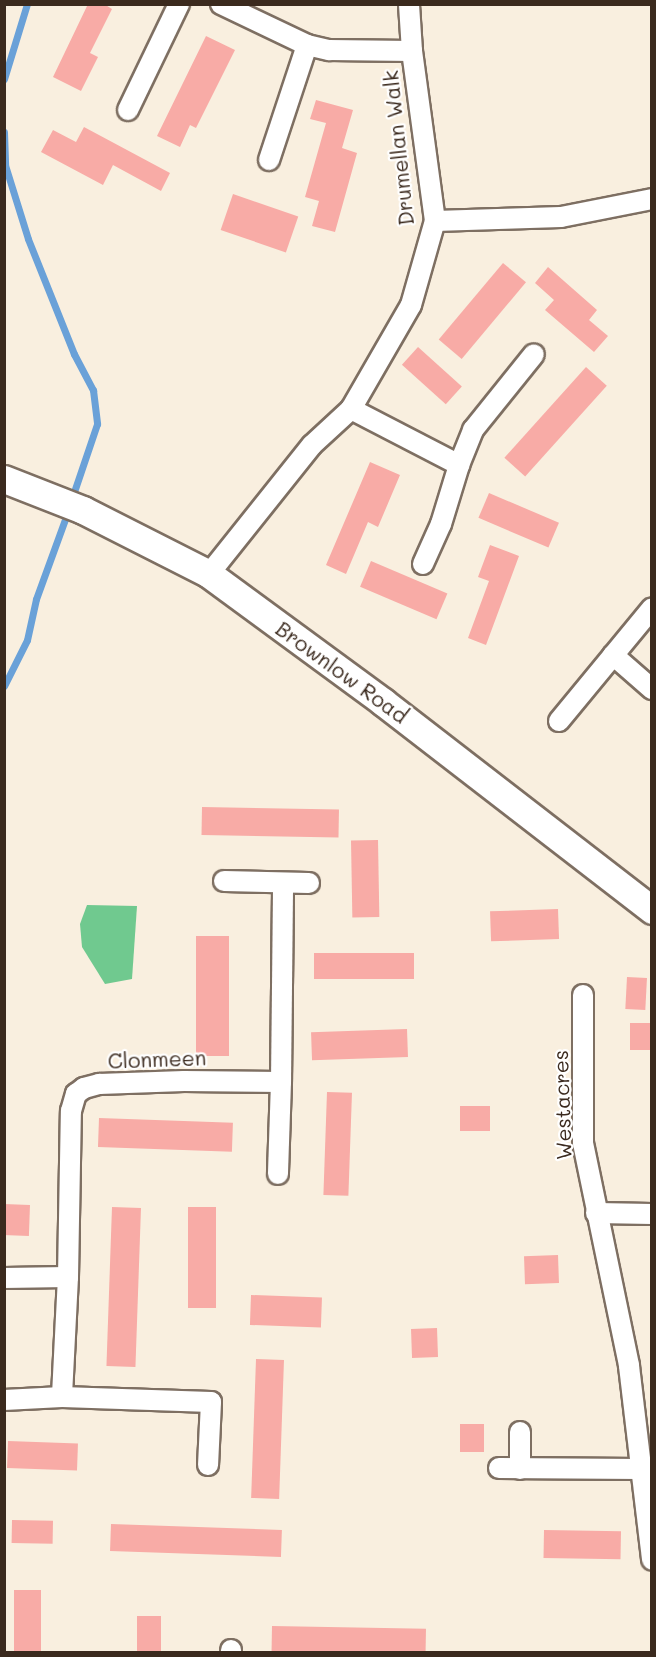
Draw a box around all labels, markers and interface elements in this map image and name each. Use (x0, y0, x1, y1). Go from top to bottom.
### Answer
street label: Drumellan Walk (377, 69, 419, 227)
street label: Brownlow Road (271, 616, 413, 728)
street label: Clonmeen (107, 1045, 207, 1073)
street label: Westacres (547, 1050, 577, 1160)

